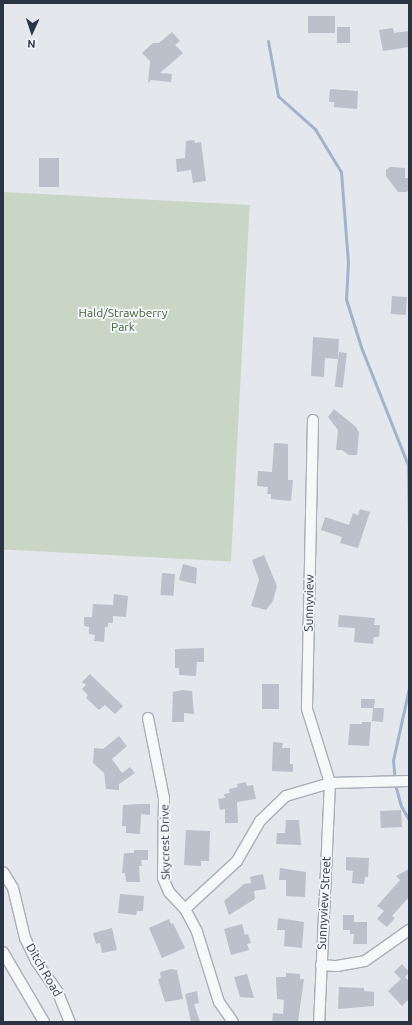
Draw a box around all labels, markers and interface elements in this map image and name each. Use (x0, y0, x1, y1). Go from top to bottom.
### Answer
north arrow (12, 12, 52, 52)
text: N (27, 38, 36, 50)
park label: Hald/Strawberry Park (79, 306, 167, 334)
street label: Sunnyview (301, 574, 317, 632)
street label: Skycrest Drive (157, 804, 173, 880)
street label: Sunnyview Street (314, 856, 334, 950)
street label: Ditch Road (23, 941, 65, 999)

